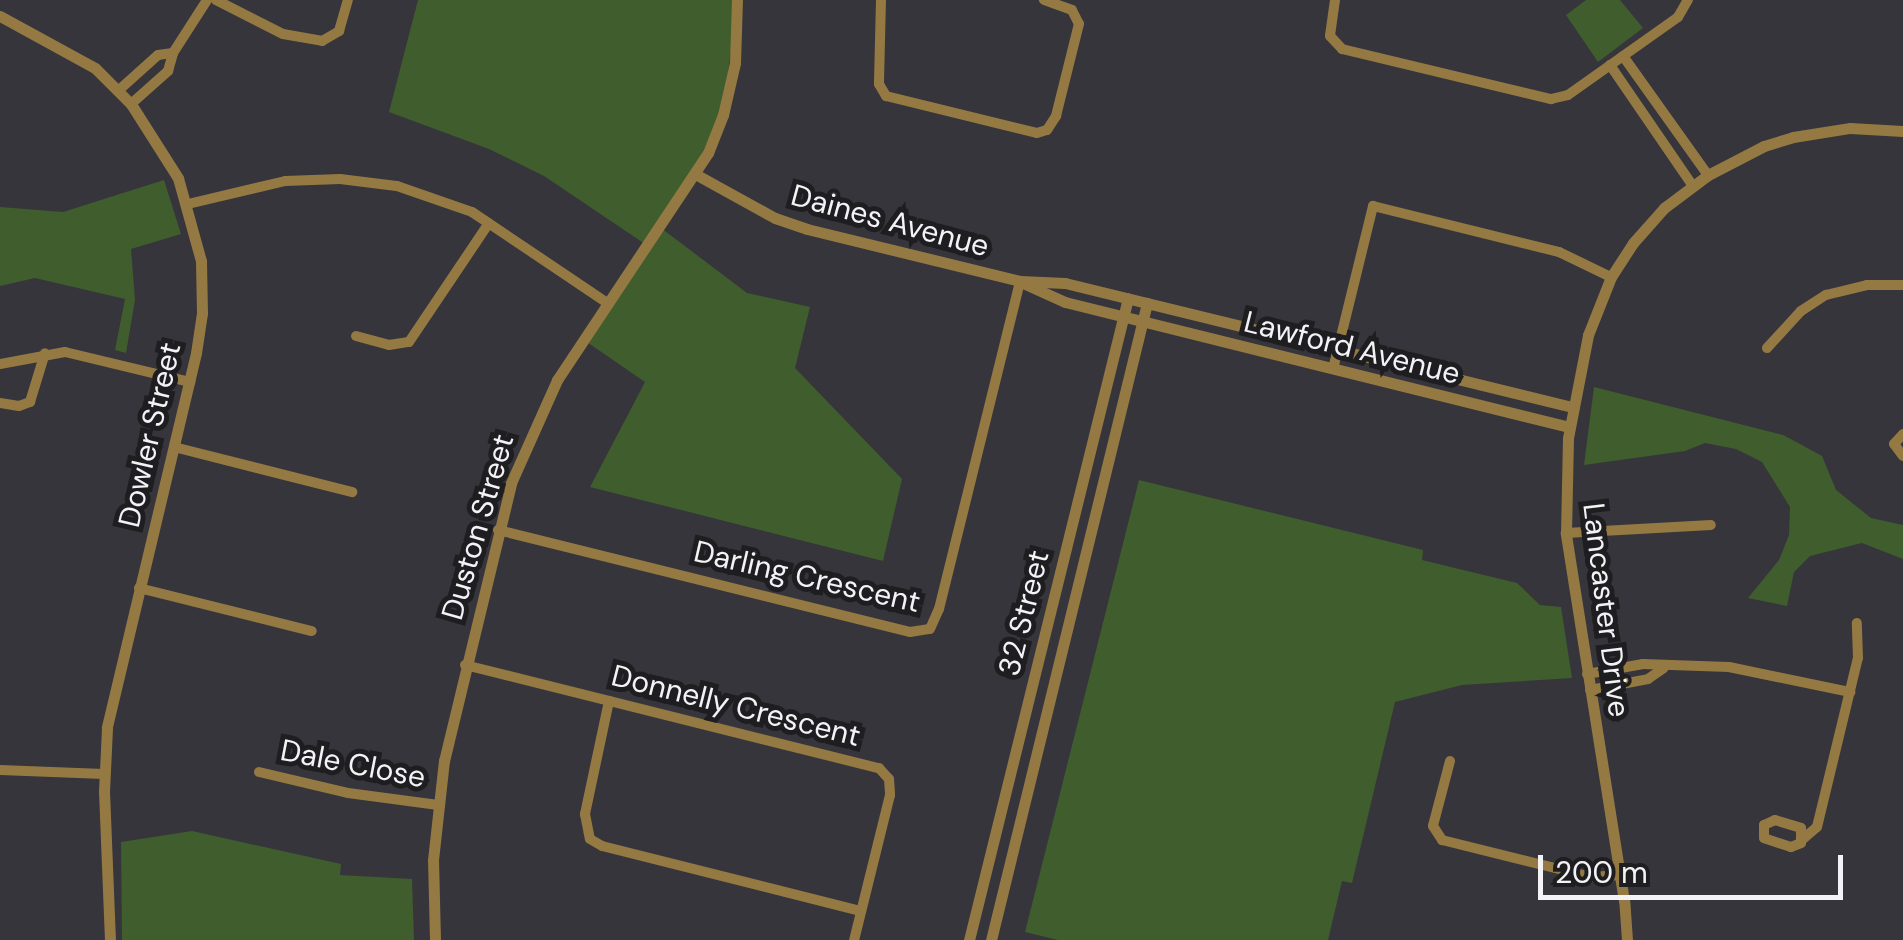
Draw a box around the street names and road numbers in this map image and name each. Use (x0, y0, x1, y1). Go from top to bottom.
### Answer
street label: Daines Avenue (787, 177, 993, 265)
street label: Lawford Avenue (1240, 304, 1464, 392)
street label: Dowler Street (111, 339, 189, 531)
street label: Duston Street (434, 430, 522, 624)
street label: Lancaster Drive (1575, 501, 1637, 719)
street label: Darling Crescent (690, 533, 924, 621)
street label: 32 Street (991, 547, 1057, 679)
street label: Donnelly Crescent (608, 658, 864, 754)
street label: Dale Close (278, 732, 428, 796)

